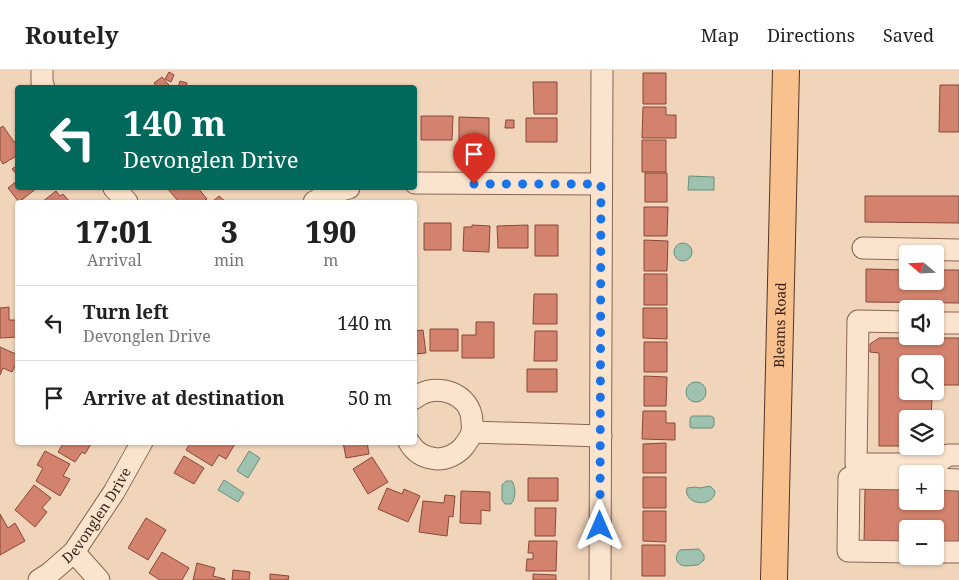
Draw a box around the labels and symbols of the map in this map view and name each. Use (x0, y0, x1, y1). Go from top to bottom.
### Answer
pin (453, 133, 495, 184)
north arrow (899, 245, 944, 290)
street label: Bleams Road (769, 282, 790, 368)
street label: Devonglen Drive (58, 464, 135, 567)
position arrow (573, 499, 625, 551)

